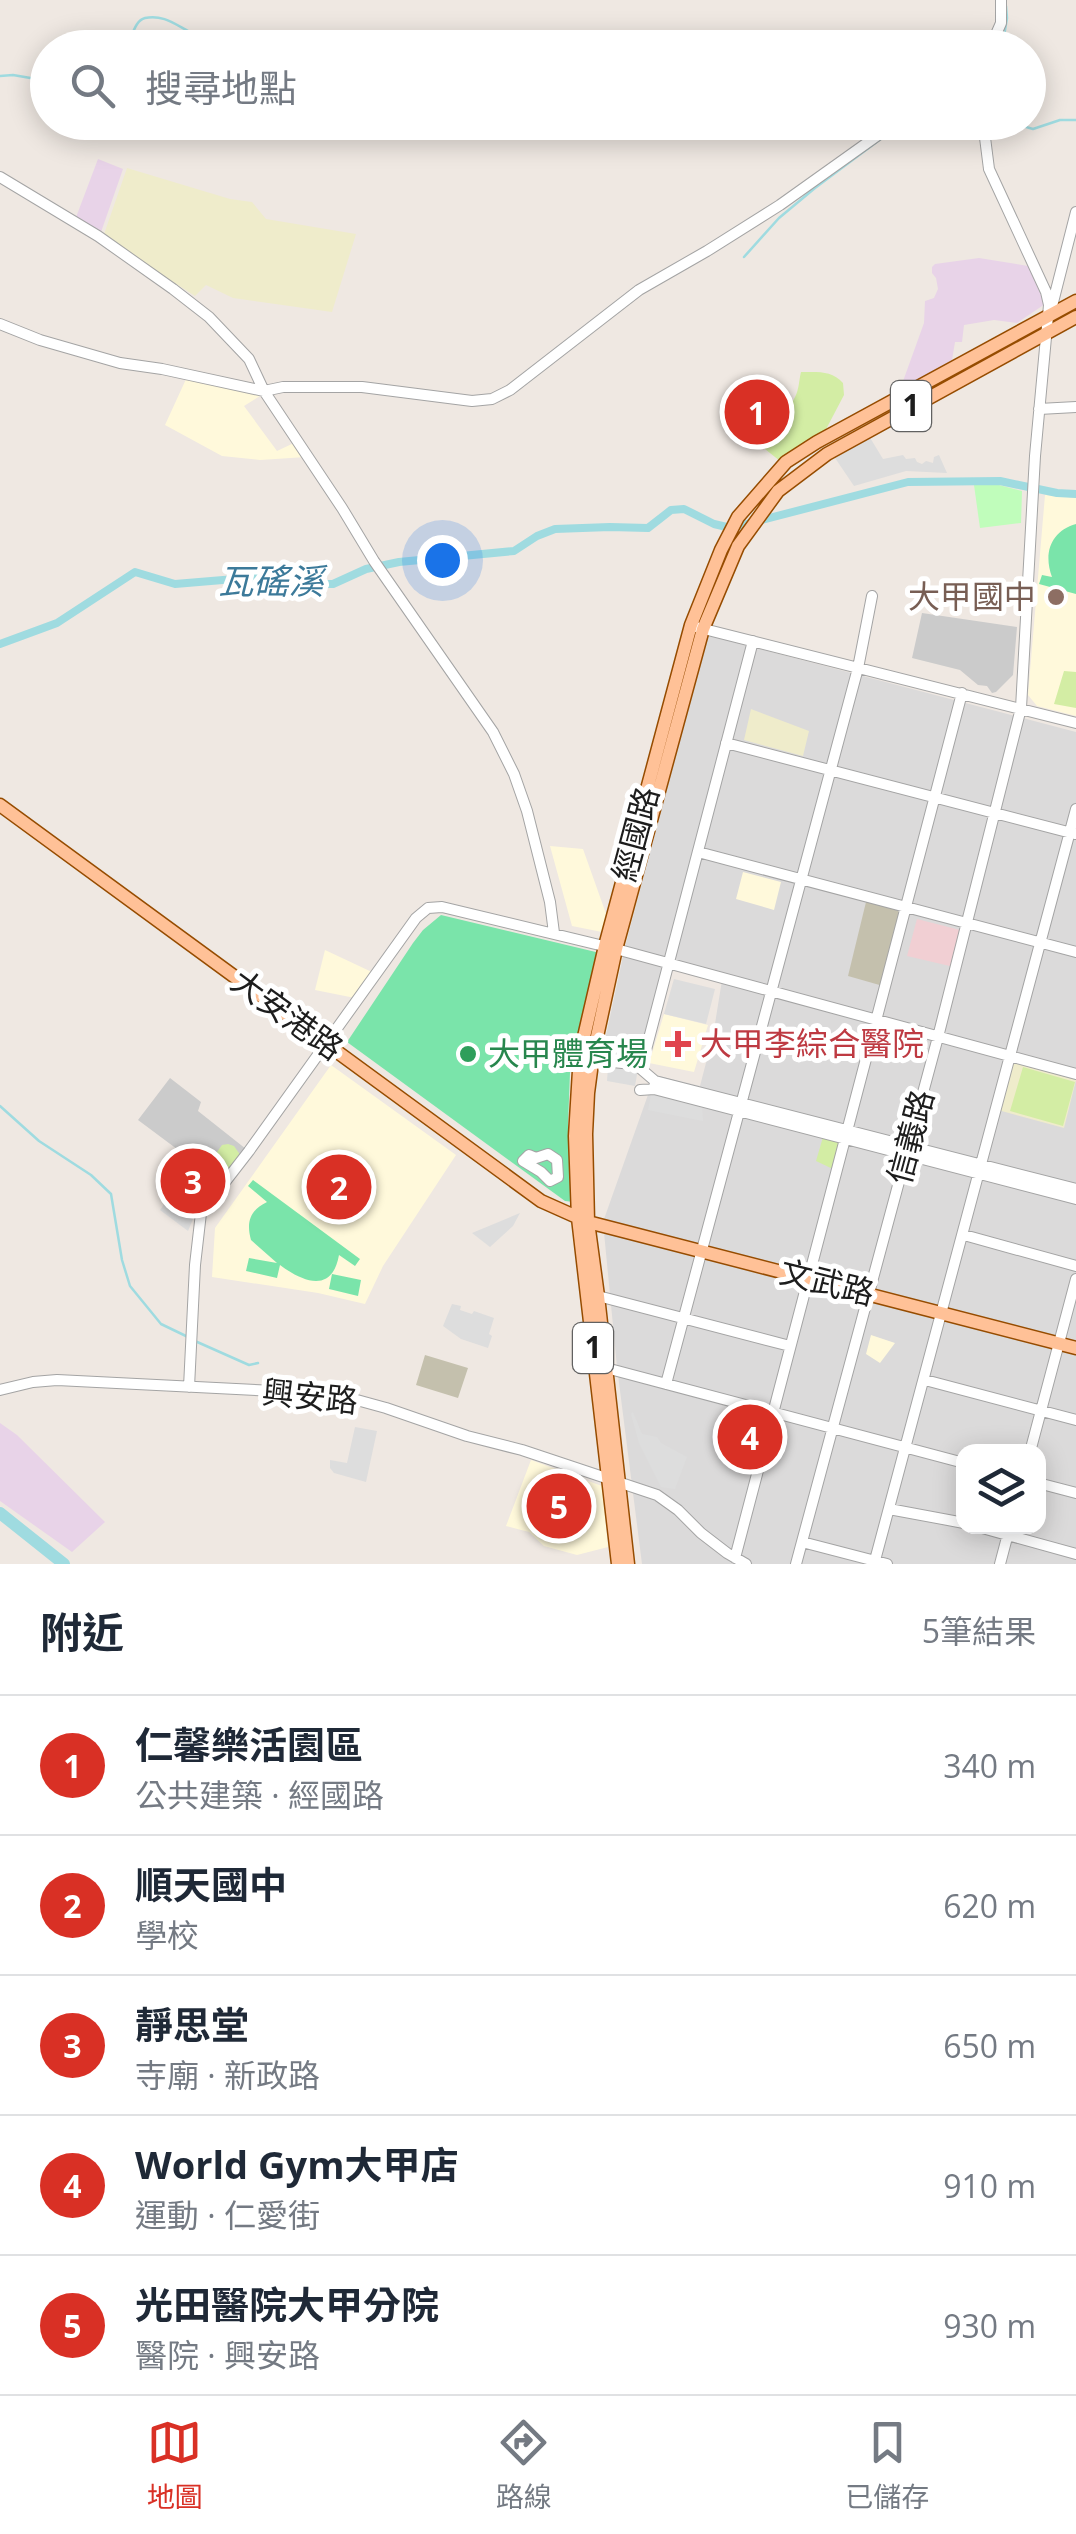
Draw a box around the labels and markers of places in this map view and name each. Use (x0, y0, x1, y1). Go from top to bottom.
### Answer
pin: 1 (724, 374, 790, 450)
place label: 大甲國中 (908, 574, 1036, 617)
marker: 大甲國中 (1045, 586, 1067, 608)
place label: 大甲李綜合醫院 (700, 1021, 924, 1064)
place label: 大甲體育場 (488, 1031, 648, 1074)
marker: 大甲李綜合醫院 (665, 1031, 691, 1057)
marker: 大甲體育場 (457, 1043, 479, 1065)
pin: 3 (160, 1144, 226, 1218)
pin: 2 (306, 1150, 372, 1224)
pin: 4 (718, 1400, 782, 1474)
pin: 5 (526, 1468, 592, 1544)

